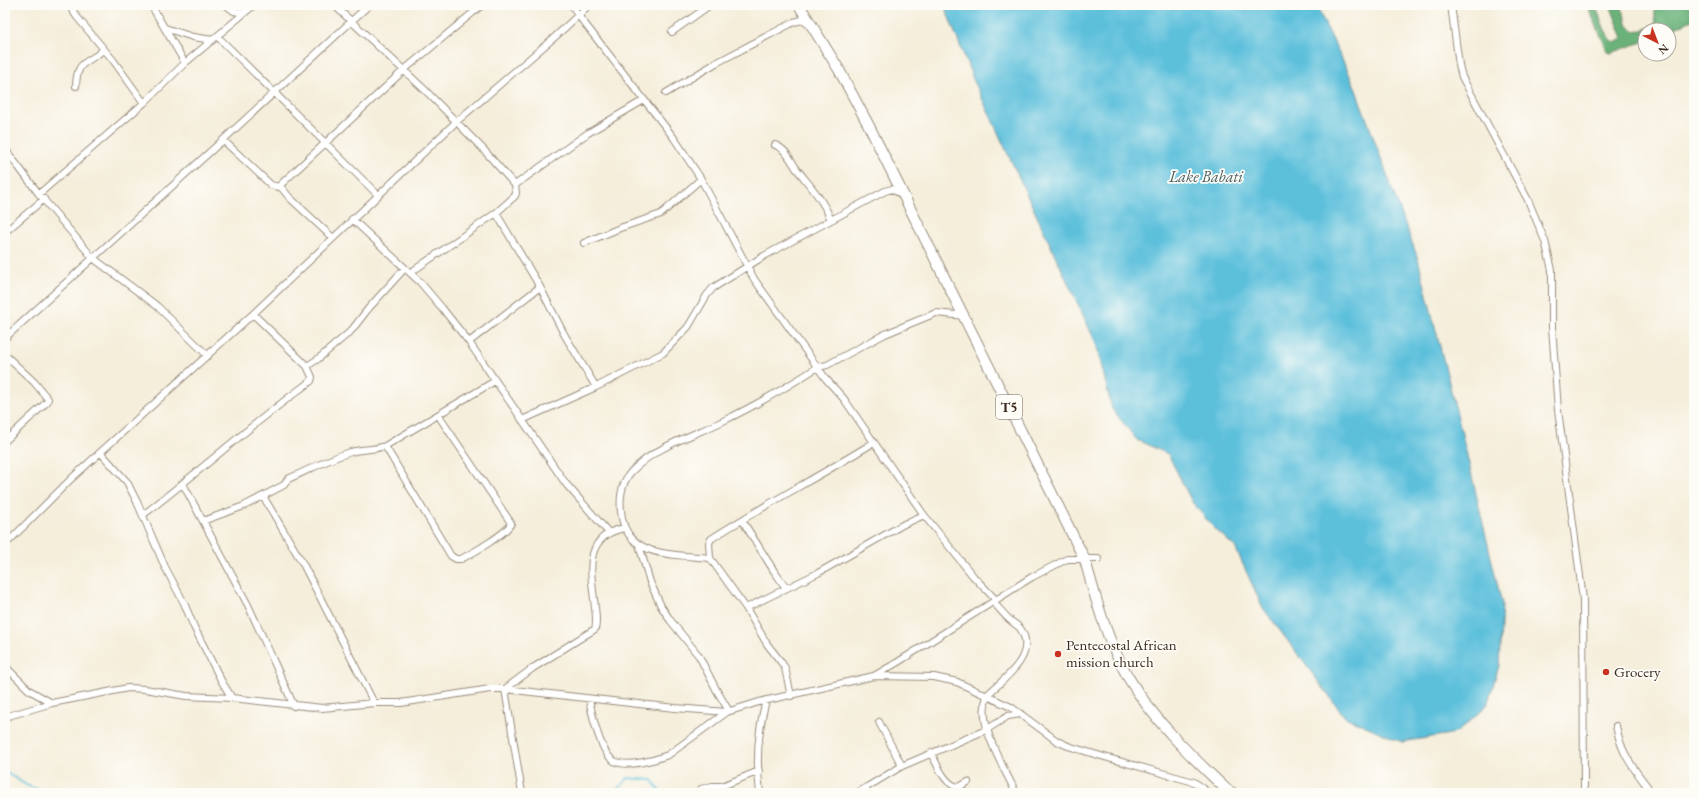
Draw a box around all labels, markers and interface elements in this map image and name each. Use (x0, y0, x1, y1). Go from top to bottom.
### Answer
north arrow (1637, 22, 1677, 62)
text: N (1656, 41, 1672, 58)
water label: Lake Babati (1168, 166, 1244, 187)
road number: T5 (996, 395, 1022, 419)
place label: Pentecostal African mission church (1066, 635, 1177, 671)
marker: Pentecostal African mission church (1053, 649, 1063, 659)
place label: Grocery (1614, 662, 1661, 681)
marker: Grocery (1601, 667, 1611, 677)

